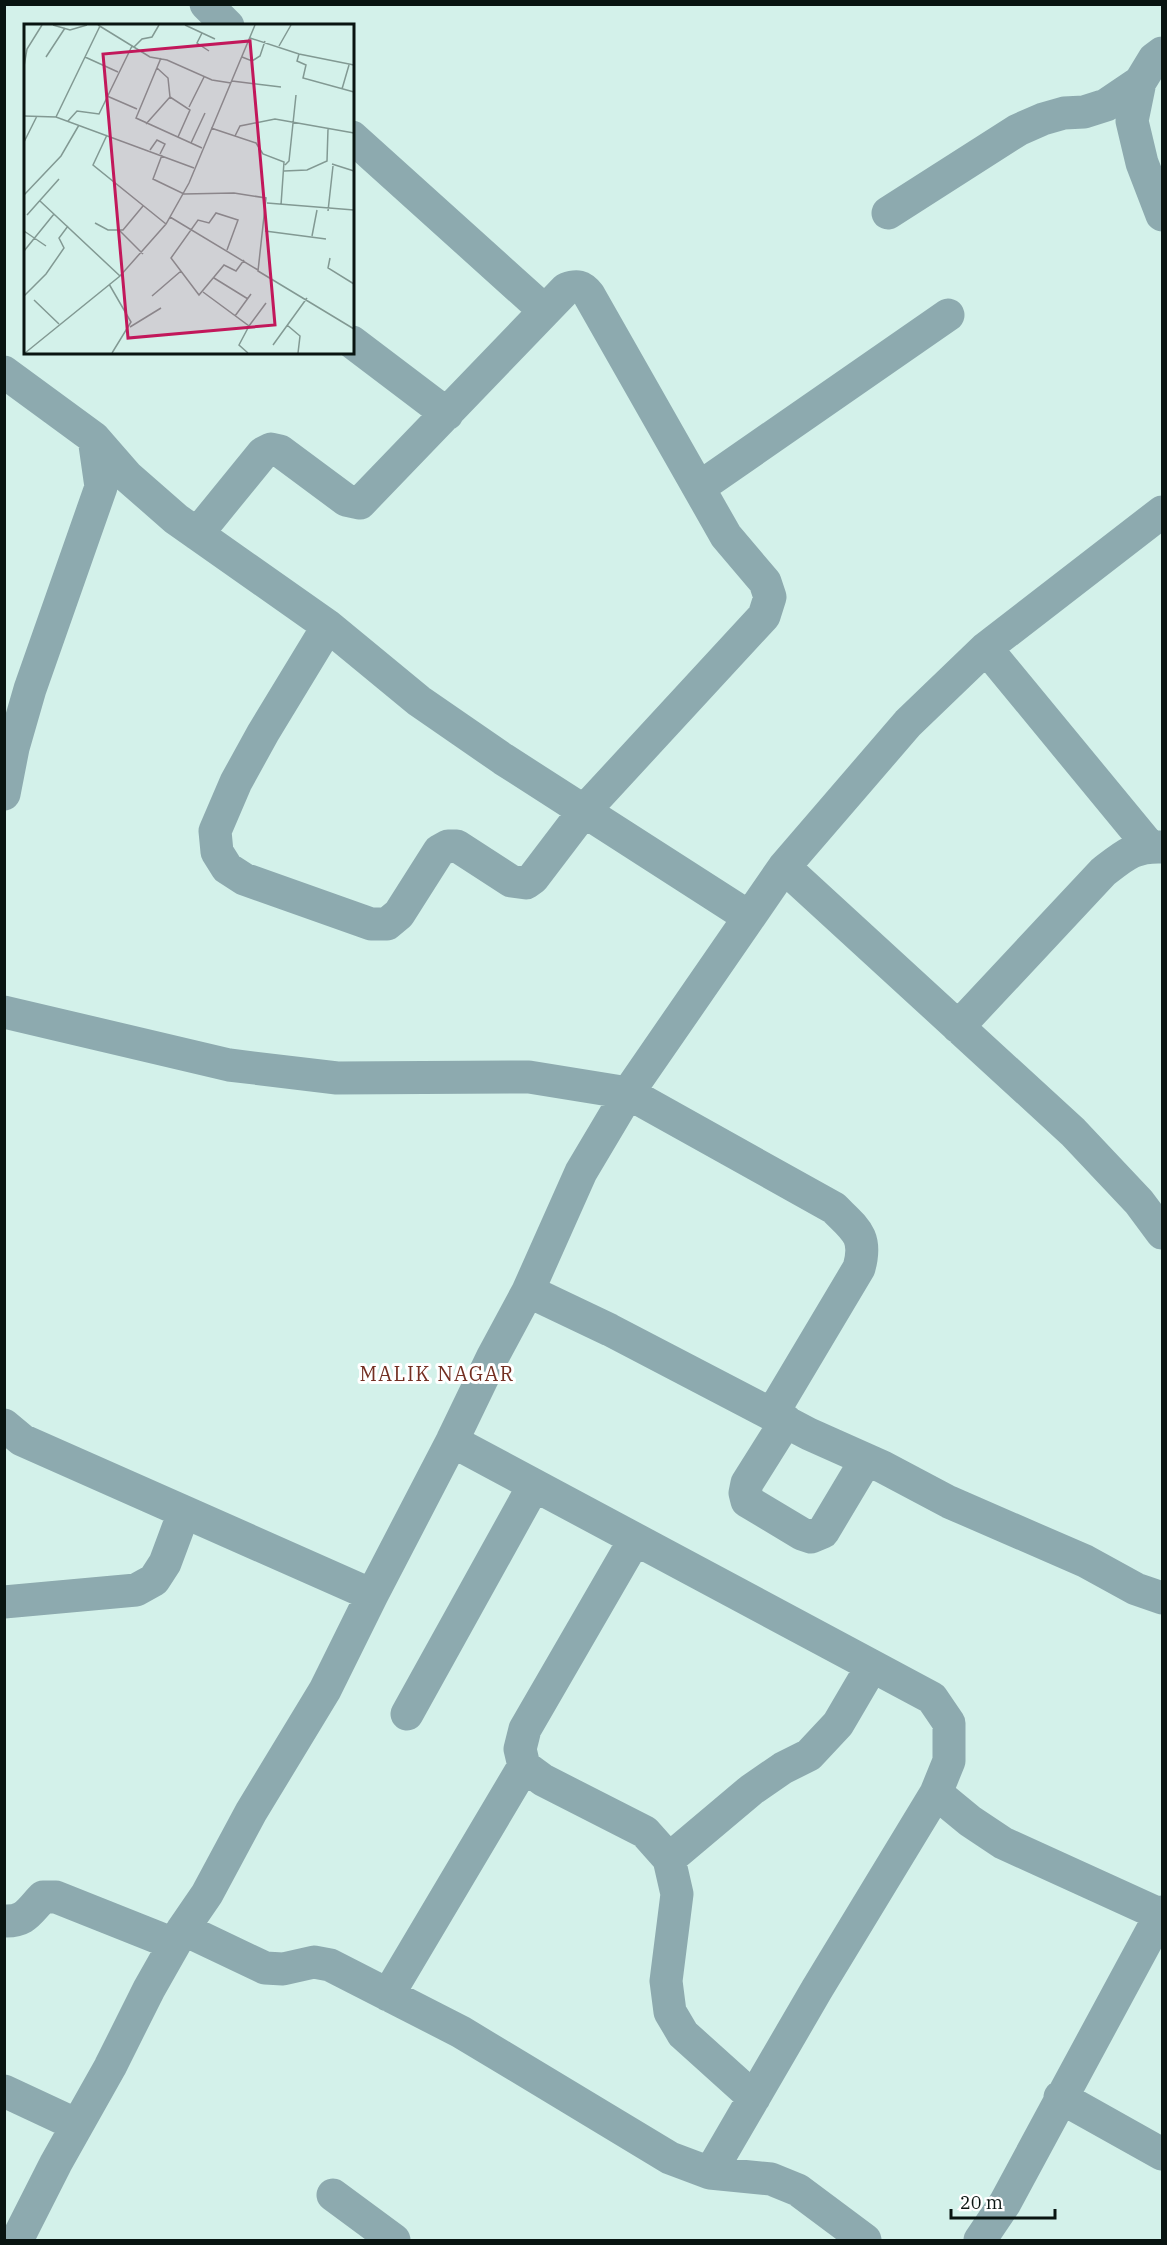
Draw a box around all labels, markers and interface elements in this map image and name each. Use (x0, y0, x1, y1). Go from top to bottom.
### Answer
inset map (24, 24, 354, 354)
district label: MALIK NAGAR (359, 1360, 515, 1387)
scale bar (951, 2182, 1054, 2220)
text: 20 m (960, 2191, 1003, 2214)

